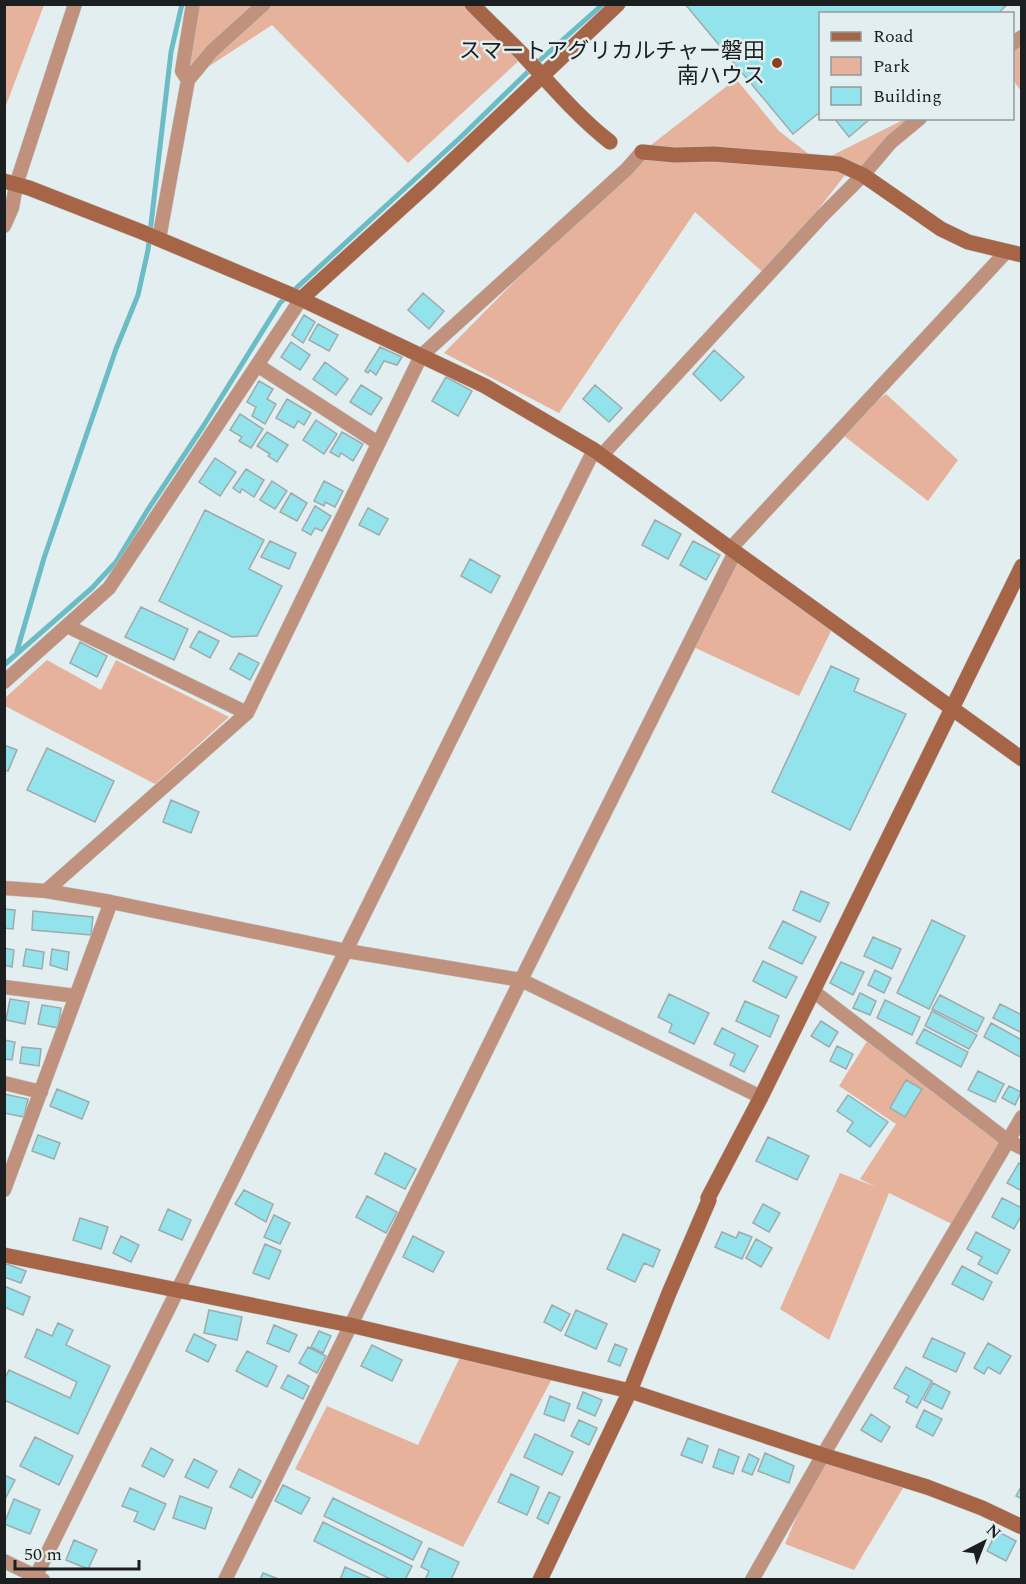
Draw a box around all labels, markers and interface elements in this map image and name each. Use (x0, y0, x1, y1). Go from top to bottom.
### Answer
legend (819, 12, 1014, 120)
text: Road (873, 23, 914, 50)
place label: スマートアグリカルチャー磐田 南ハウス (459, 35, 765, 93)
text: Park (873, 53, 910, 80)
marker: スマートアグリカルチャー磐田 南ハウス (770, 56, 784, 70)
text: Building (873, 83, 942, 110)
north arrow (954, 1512, 1014, 1572)
text: N (980, 1518, 1006, 1545)
scale bar (15, 1533, 140, 1571)
text: 50 m (24, 1541, 62, 1568)

